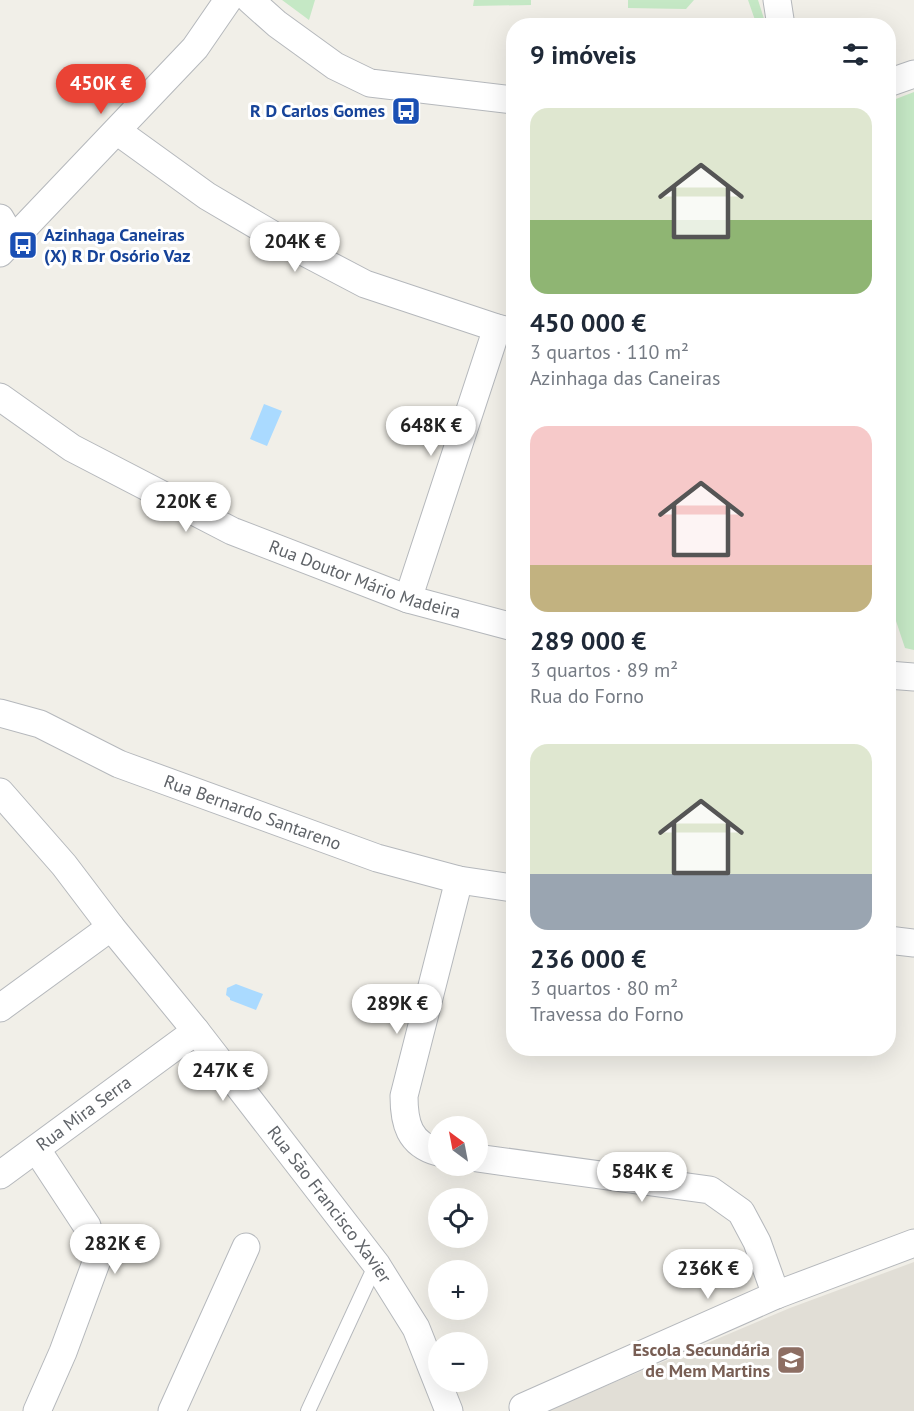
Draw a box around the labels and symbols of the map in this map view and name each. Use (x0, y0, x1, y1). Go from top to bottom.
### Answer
pin: 450K € (52, 64, 150, 115)
bus stop icon: R D Carlos Gomes (390, 95, 422, 127)
place label: R D Carlos Gomes (250, 99, 385, 122)
pin: 204K € (246, 222, 344, 273)
place label: Azinhaga Caneiras (X) R Dr Osório Vaz (44, 223, 191, 267)
bus stop icon: Azinhaga Caneiras (X) R Dr Osório Vaz (7, 229, 39, 261)
pin: 648K € (382, 406, 480, 457)
pin: 220K € (137, 482, 235, 533)
street label: Rua Doutor Mário Madeira (266, 534, 463, 624)
street label: Rua Bernardo Santareno (161, 769, 344, 855)
pin: 289K € (348, 984, 446, 1035)
pin: 247K € (174, 1051, 272, 1102)
street label: Rua Mira Serra (31, 1070, 136, 1156)
north arrow (428, 1116, 488, 1176)
street label: Rua São Francisco Xavier (262, 1121, 397, 1287)
pin: 584K € (593, 1152, 691, 1203)
pin: 282K € (66, 1224, 164, 1275)
pin: 236K € (659, 1249, 757, 1300)
place label: Escola Secundária de Mem Martins (632, 1338, 770, 1382)
school or university icon: Escola Secundária de Mem Martins (775, 1344, 807, 1376)

